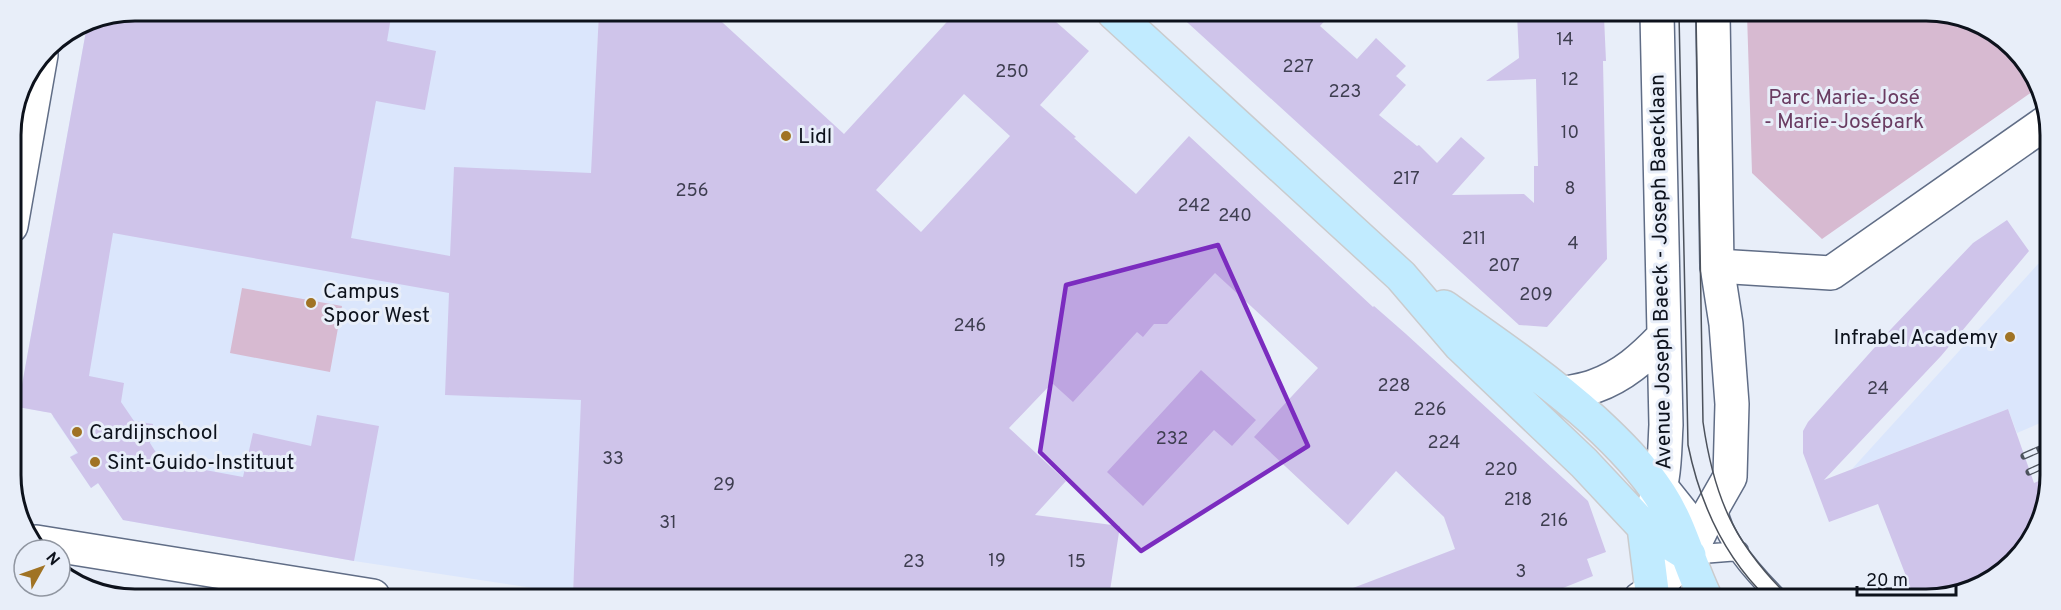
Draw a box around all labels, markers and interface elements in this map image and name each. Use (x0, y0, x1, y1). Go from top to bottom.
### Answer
house number: 14 (1556, 29, 1574, 52)
house number: 227 (1282, 56, 1314, 79)
house number: 250 (995, 61, 1029, 84)
house number: 12 (1561, 69, 1579, 92)
street label: Avenue Joseph Baeck - Joseph Baecklaan (1645, 74, 1678, 470)
house number: 223 (1329, 81, 1361, 104)
park label: Parc Marie-José - Marie-Josépark (1764, 85, 1924, 136)
house number: 10 (1561, 122, 1579, 145)
place label: Lidl (798, 124, 832, 151)
marker: Lidl (779, 129, 793, 143)
house number: 217 (1392, 168, 1420, 191)
house number: 8 (1565, 178, 1576, 201)
house number: 256 (676, 180, 708, 203)
house number: 242 (1177, 195, 1211, 218)
house number: 240 (1218, 205, 1252, 228)
house number: 211 (1462, 228, 1486, 251)
house number: 4 (1567, 233, 1579, 256)
house number: 207 (1488, 255, 1520, 278)
place label: Campus Spoor West (323, 279, 430, 330)
house number: 209 (1519, 284, 1553, 307)
marker: Campus Spoor West (304, 296, 318, 310)
house number: 246 (954, 315, 986, 338)
place label: Infrabel Academy (1834, 325, 1998, 352)
marker: Infrabel Academy (2003, 330, 2017, 344)
house number: 228 (1377, 375, 1411, 398)
house number: 24 (1867, 378, 1889, 401)
house number: 226 (1414, 399, 1446, 422)
place label: Cardijnschool (89, 420, 218, 447)
marker: Cardijnschool (70, 425, 84, 439)
house number: 232 (1156, 428, 1188, 451)
house number: 224 (1427, 432, 1461, 455)
house number: 33 (602, 448, 624, 471)
place label: Sint-Guido-Instituut (107, 450, 294, 477)
marker: Sint-Guido-Instituut (88, 455, 102, 469)
house number: 220 (1484, 459, 1518, 482)
house number: 29 (713, 474, 735, 497)
house number: 218 (1504, 489, 1532, 512)
house number: 216 (1540, 510, 1568, 533)
house number: 31 (659, 512, 677, 535)
north arrow (12, 538, 72, 598)
text: N (41, 549, 63, 570)
house number: 19 (988, 550, 1006, 573)
house number: 23 (903, 551, 925, 574)
house number: 15 (1068, 551, 1086, 574)
scale bar (1857, 559, 1956, 597)
house number: 3 (1516, 561, 1526, 584)
text: 20 m (1866, 570, 1908, 593)

